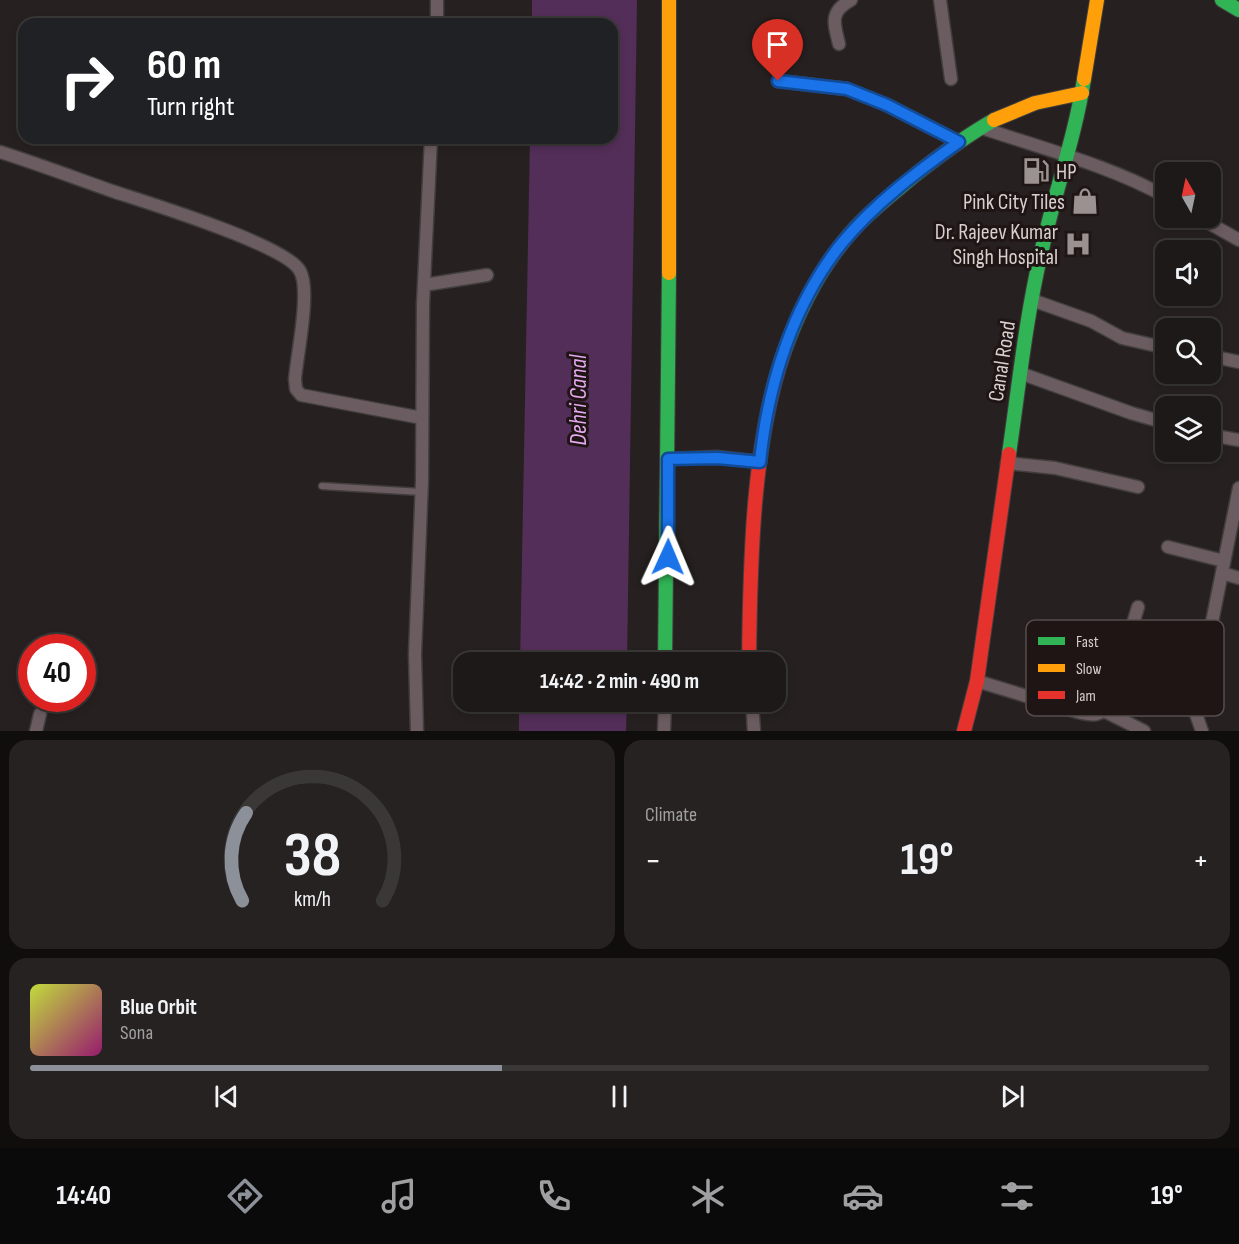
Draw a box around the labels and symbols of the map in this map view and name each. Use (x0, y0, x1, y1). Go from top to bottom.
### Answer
pin (752, 19, 803, 81)
fuel station icon: HP (1021, 156, 1051, 186)
place label: HP (1056, 159, 1076, 186)
north arrow (1155, 162, 1221, 228)
shop icon: Pink City Tiles (1070, 186, 1100, 216)
place label: Pink City Tiles (963, 189, 1065, 216)
place label: Dr. Rajeev Kumar Singh Hospital (935, 219, 1058, 271)
hospital icon: Dr. Rajeev Kumar Singh Hospital (1063, 229, 1093, 259)
street label: Canal Road (983, 319, 1022, 403)
water label: Dehri Canal (564, 354, 593, 445)
position arrow (636, 525, 700, 589)
legend (1026, 620, 1224, 716)
text: Fast (1076, 633, 1099, 652)
speed limit sign: 40 (18, 634, 96, 712)
text: Slow (1076, 660, 1101, 679)
text: Jam (1075, 687, 1096, 706)

